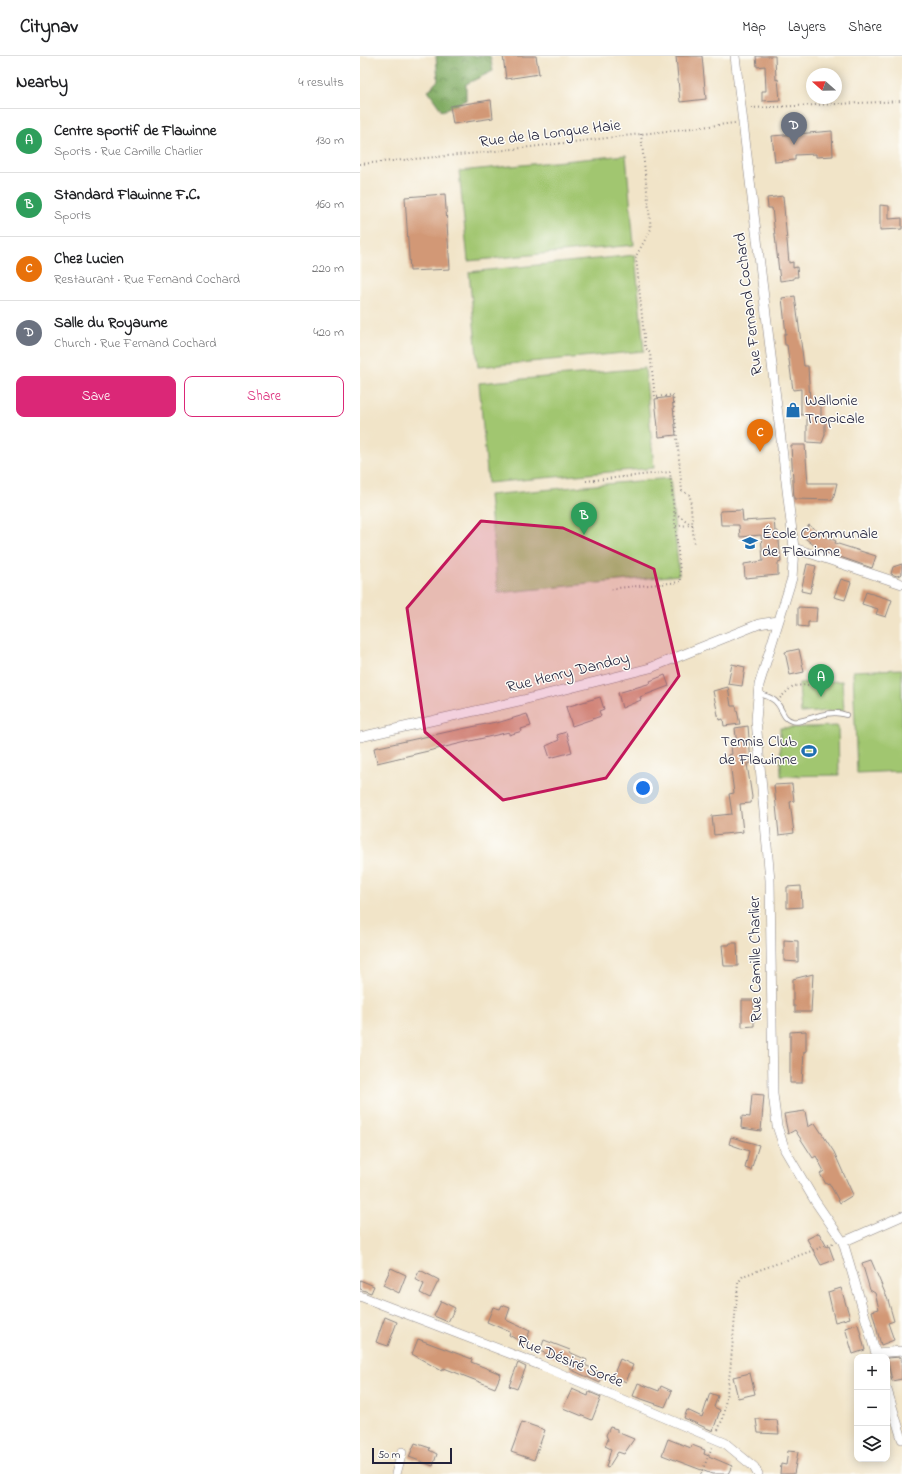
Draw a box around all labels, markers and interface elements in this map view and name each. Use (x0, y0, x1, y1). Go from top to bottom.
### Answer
text: Citynav (20, 14, 78, 41)
text: Map (742, 17, 766, 38)
text: Layers (788, 17, 826, 38)
text: Share (848, 17, 882, 38)
north arrow (806, 68, 842, 104)
text: Nearby (16, 70, 68, 95)
text: 4 results (298, 73, 344, 92)
pin: D (781, 112, 807, 145)
street label: Rue de la Longue Haie (478, 113, 623, 155)
text: Centre sportif de Flawinne (54, 120, 217, 142)
text: A (25, 131, 33, 150)
text: 130 m (316, 131, 344, 150)
text: Sports · Rue Camille Charlier (54, 142, 203, 161)
text: Standard Flawinne F.C. (54, 184, 200, 206)
text: B (25, 195, 33, 214)
text: 160 m (315, 195, 344, 214)
text: Sports (54, 206, 91, 225)
street label: Rue Fernand Cochard (728, 231, 770, 377)
text: Chez Lucien (54, 248, 124, 270)
text: C (25, 259, 33, 278)
text: 220 m (312, 259, 344, 278)
text: Restaurant · Rue Fernand Cochard (54, 270, 240, 289)
text: Salle du Royaume (54, 312, 167, 334)
text: D (24, 323, 34, 342)
text: 420 m (313, 323, 344, 342)
text: Church · Rue Fernand Cochard (54, 334, 217, 353)
button: Save (16, 376, 176, 417)
button: Share (184, 376, 344, 417)
place label: Wallonie Tropicale (805, 389, 865, 431)
shop icon: Wallonie Tropicale (784, 401, 802, 419)
pin: C (747, 419, 773, 452)
pin: B (571, 502, 597, 535)
place label: École Communale de Flawinne (762, 522, 879, 564)
school or university icon: École Communale de Flawinne (741, 534, 759, 552)
street label: Rue Henry Dandoy (504, 646, 632, 700)
pin: A (808, 664, 834, 697)
place label: Tennis Club de Flawinne (719, 730, 798, 772)
sports icon: Tennis Club de Flawinne (800, 742, 818, 760)
your location (633, 778, 653, 798)
street label: Rue Camille Charlier (743, 896, 769, 1022)
street label: Rue Désiré Sorée (513, 1330, 628, 1395)
map controls (854, 1354, 890, 1462)
button: + (854, 1354, 890, 1390)
button: − (854, 1390, 890, 1426)
button: layers (854, 1426, 890, 1462)
scale bar (372, 1446, 452, 1465)
text: 50 m (378, 1447, 400, 1463)

